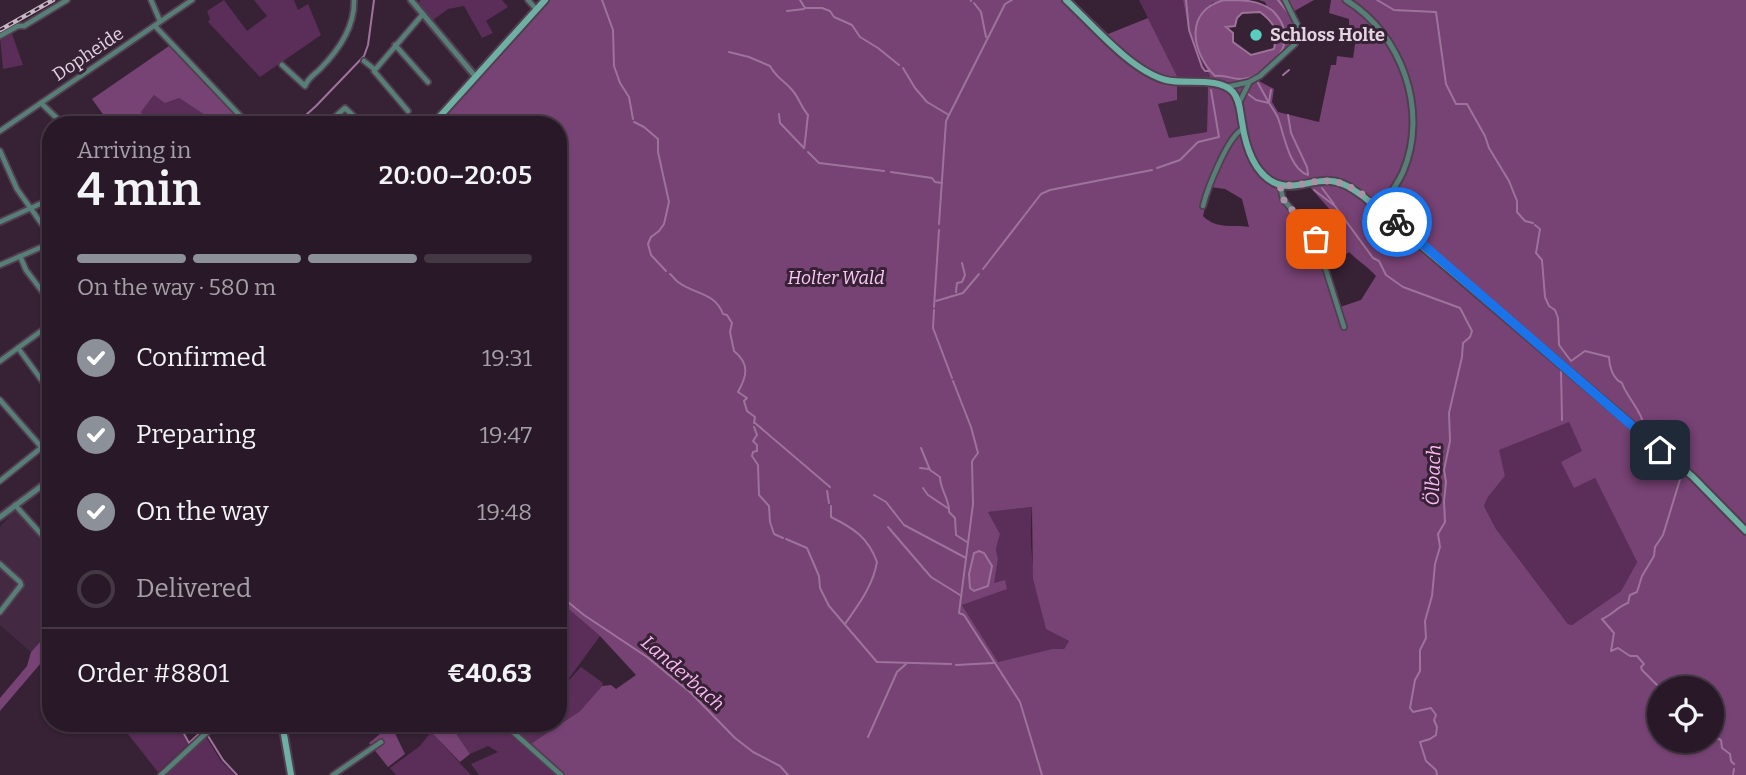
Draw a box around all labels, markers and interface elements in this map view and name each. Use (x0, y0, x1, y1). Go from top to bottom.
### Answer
street label: Dopheide (48, 22, 128, 86)
place label: Schloss Holte (1270, 24, 1385, 46)
marker: Schloss Holte (1248, 27, 1264, 43)
text: Arriving in (77, 136, 191, 164)
text: 20:00–20:05 (379, 160, 532, 191)
text: 4 min (77, 162, 201, 217)
courier (1362, 187, 1432, 257)
icon: bike (1378, 203, 1416, 241)
pin (1286, 209, 1346, 269)
icon: bag (1297, 220, 1335, 258)
park label: Holter Wald (787, 267, 885, 289)
text: On the way · 580 m (77, 273, 276, 301)
icon: check (77, 339, 115, 377)
text: Confirmed (136, 342, 266, 373)
text: 19:31 (482, 344, 532, 372)
icon: check (77, 416, 115, 454)
text: Preparing (136, 419, 256, 450)
pin (1630, 420, 1690, 480)
text: 19:47 (480, 421, 532, 449)
icon: home (1641, 431, 1679, 469)
water label: Ölbach (1420, 444, 1446, 506)
icon: check (77, 493, 115, 531)
text: On the way (136, 496, 269, 527)
text: 19:48 (477, 498, 532, 526)
text: Delivered (136, 573, 251, 604)
water label: Landerbach (637, 631, 729, 715)
text: Order #8801 (77, 658, 229, 689)
text: €40.63 (447, 658, 532, 689)
map controls (1647, 676, 1724, 753)
button: locate (1647, 676, 1724, 753)

